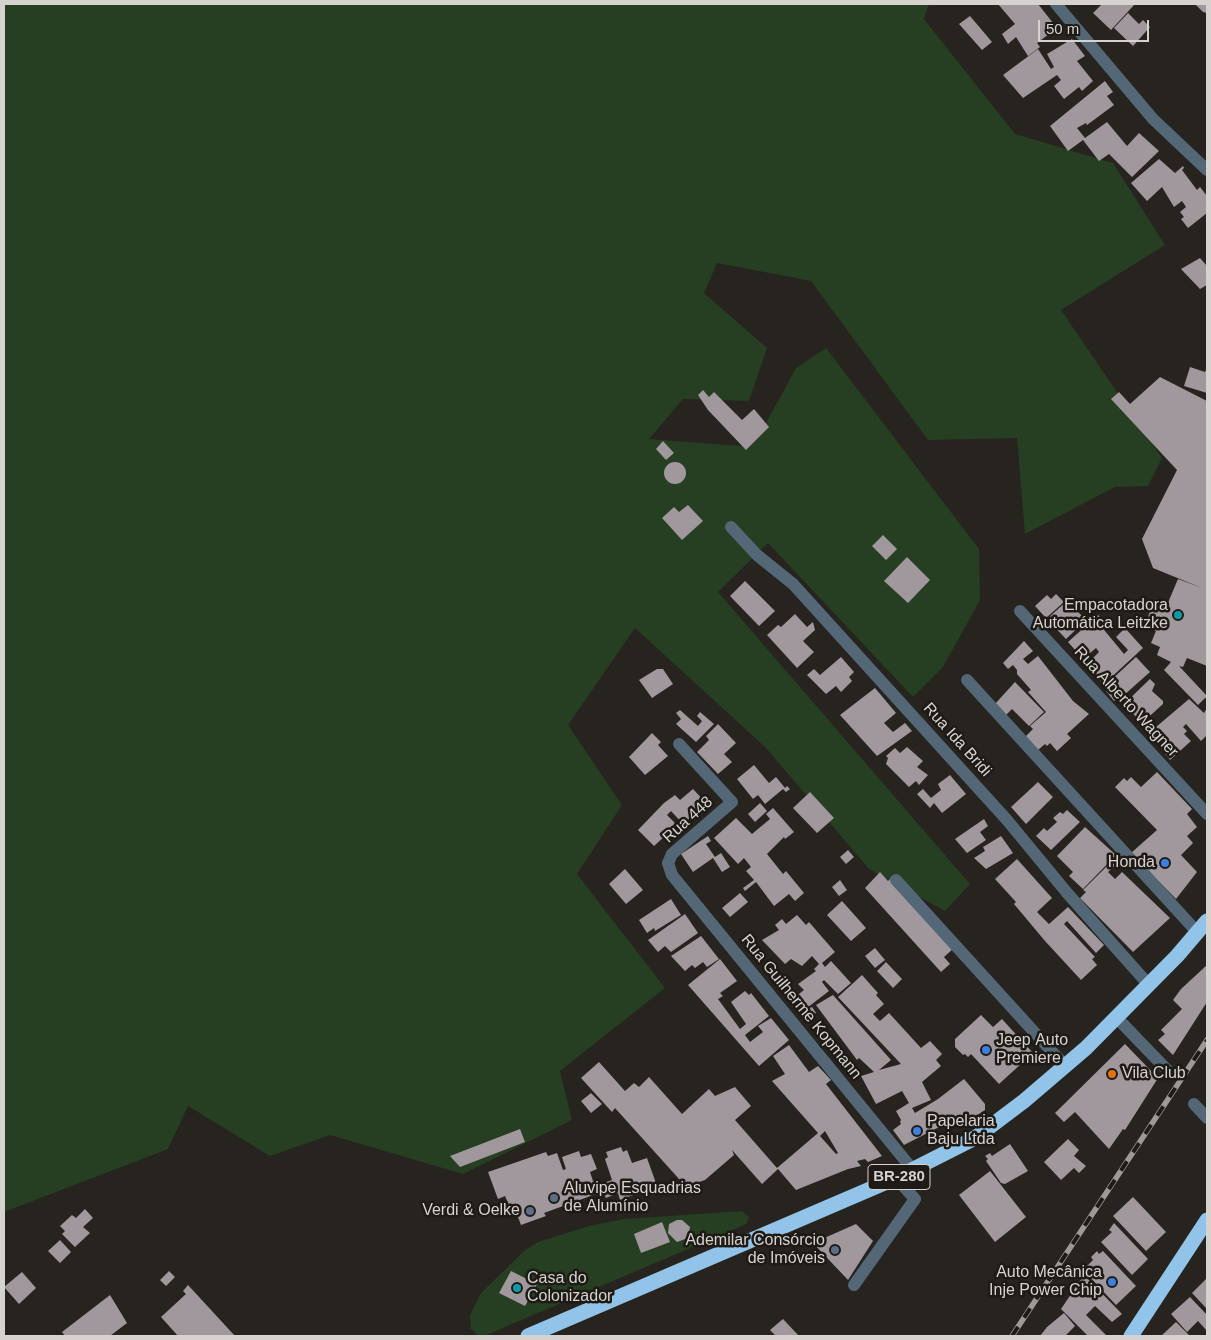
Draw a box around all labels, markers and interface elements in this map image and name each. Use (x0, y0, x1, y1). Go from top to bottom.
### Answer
scale bar (1041, 10, 1152, 42)
text: 50 m (1046, 20, 1079, 37)
place label: Empacotadora Automática Leitzke (1033, 596, 1168, 634)
marker: Empacotadora Automática Leitzke (1172, 609, 1184, 621)
street label: Rua Alberto Wagner (1070, 643, 1182, 761)
street label: Rua Ida Bridi (919, 699, 995, 781)
street label: Rua 448 (659, 793, 717, 847)
place label: Honda (1108, 853, 1155, 873)
marker: Honda (1159, 857, 1171, 869)
street label: Rua Guilherme Kopmann (737, 931, 865, 1083)
place label: Jeep Auto Premiere (996, 1031, 1068, 1069)
marker: Jeep Auto Premiere (980, 1044, 992, 1056)
place label: Vila Club (1122, 1064, 1186, 1084)
marker: Vila Club (1106, 1068, 1118, 1080)
place label: Papelaria Baju Ltda (927, 1112, 995, 1150)
marker: Papelaria Baju Ltda (911, 1125, 923, 1137)
road number: BR-280 (868, 1164, 930, 1190)
place label: Aluvipe Esquadrias de Alumínio (564, 1179, 701, 1217)
marker: Aluvipe Esquadrias de Alumínio (548, 1192, 560, 1204)
place label: Verdi & Oelke (422, 1201, 520, 1221)
marker: Verdi & Oelke (524, 1205, 536, 1217)
place label: Ademilar Consórcio de Imóveis (685, 1231, 825, 1269)
marker: Ademilar Consórcio de Imóveis (829, 1244, 841, 1256)
place label: Auto Mecânica Inje Power Chip (989, 1263, 1102, 1301)
place label: Casa do Colonizador (527, 1269, 612, 1307)
marker: Auto Mecânica Inje Power Chip (1106, 1276, 1118, 1288)
marker: Casa do Colonizador (511, 1282, 523, 1294)

